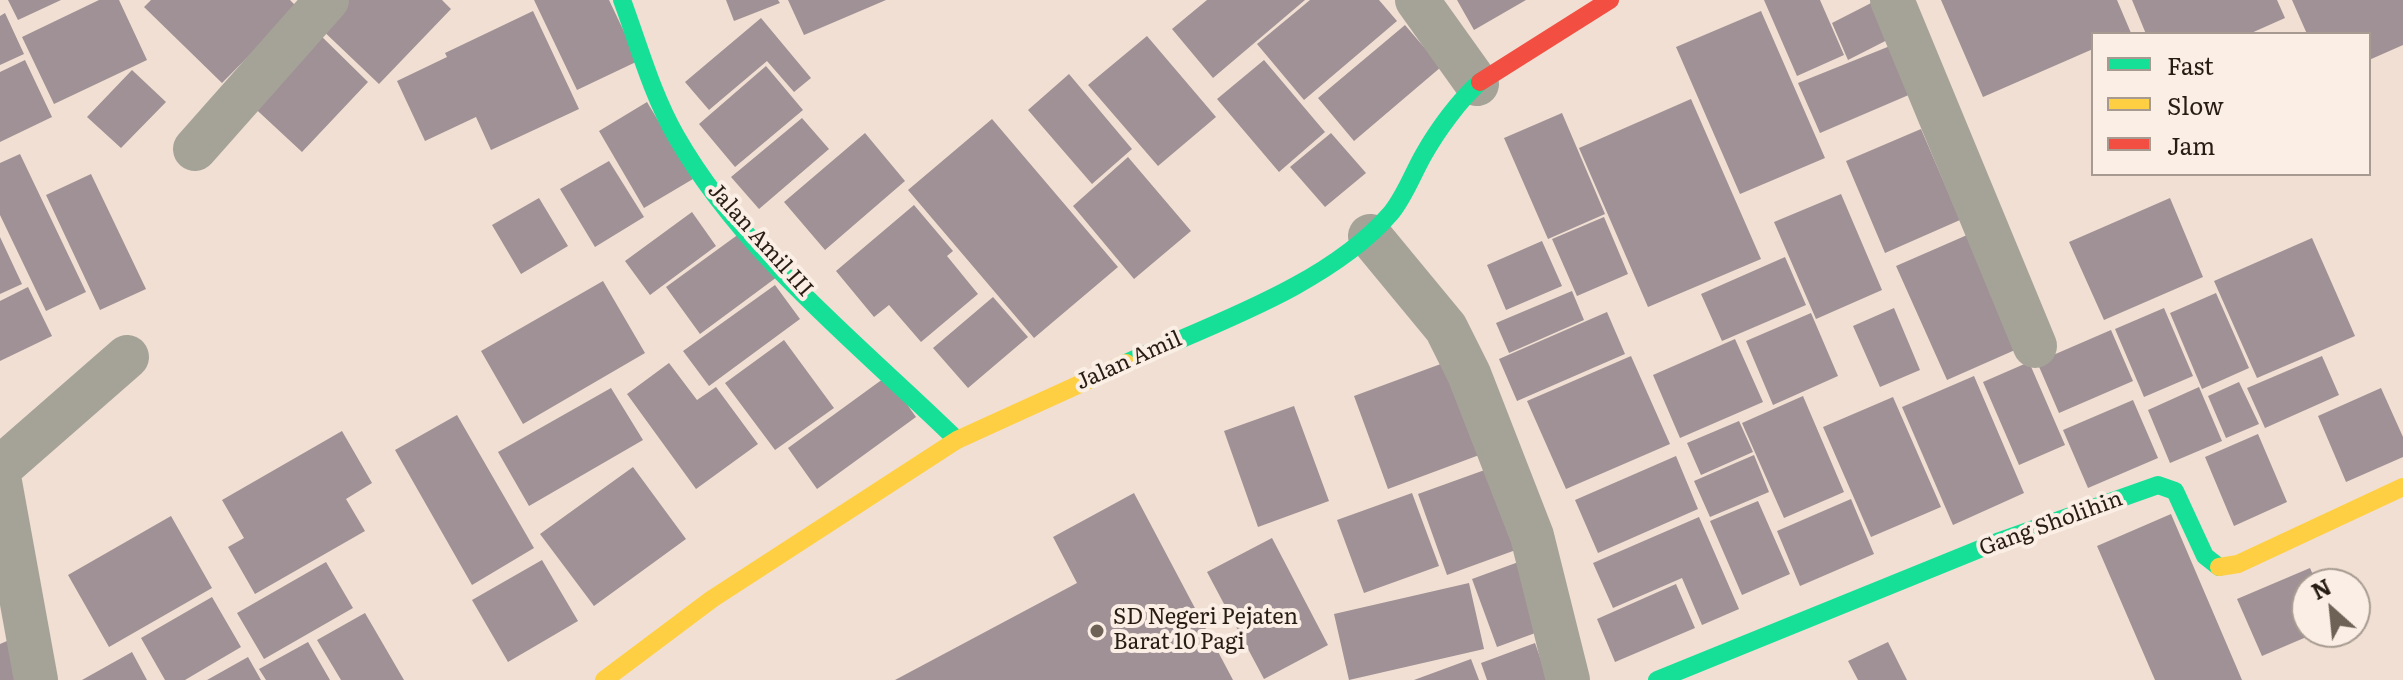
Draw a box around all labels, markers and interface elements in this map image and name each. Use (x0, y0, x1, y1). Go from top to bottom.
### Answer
legend (2091, 32, 2371, 176)
text: Fast (2167, 47, 2214, 82)
text: Slow (2167, 87, 2224, 122)
text: Jam (2167, 127, 2215, 162)
street label: Jalan Amil III (702, 178, 818, 302)
street label: Jalan Amil (1072, 326, 1186, 396)
street label: Gang Sholihin (1976, 486, 2126, 562)
north arrow (2291, 568, 2371, 648)
text: N (2305, 569, 2337, 607)
place label: SD Negeri Pejaten Barat 10 Pagi (1113, 605, 1298, 656)
marker: SD Negeri Pejaten Barat 10 Pagi (1088, 622, 1106, 640)

